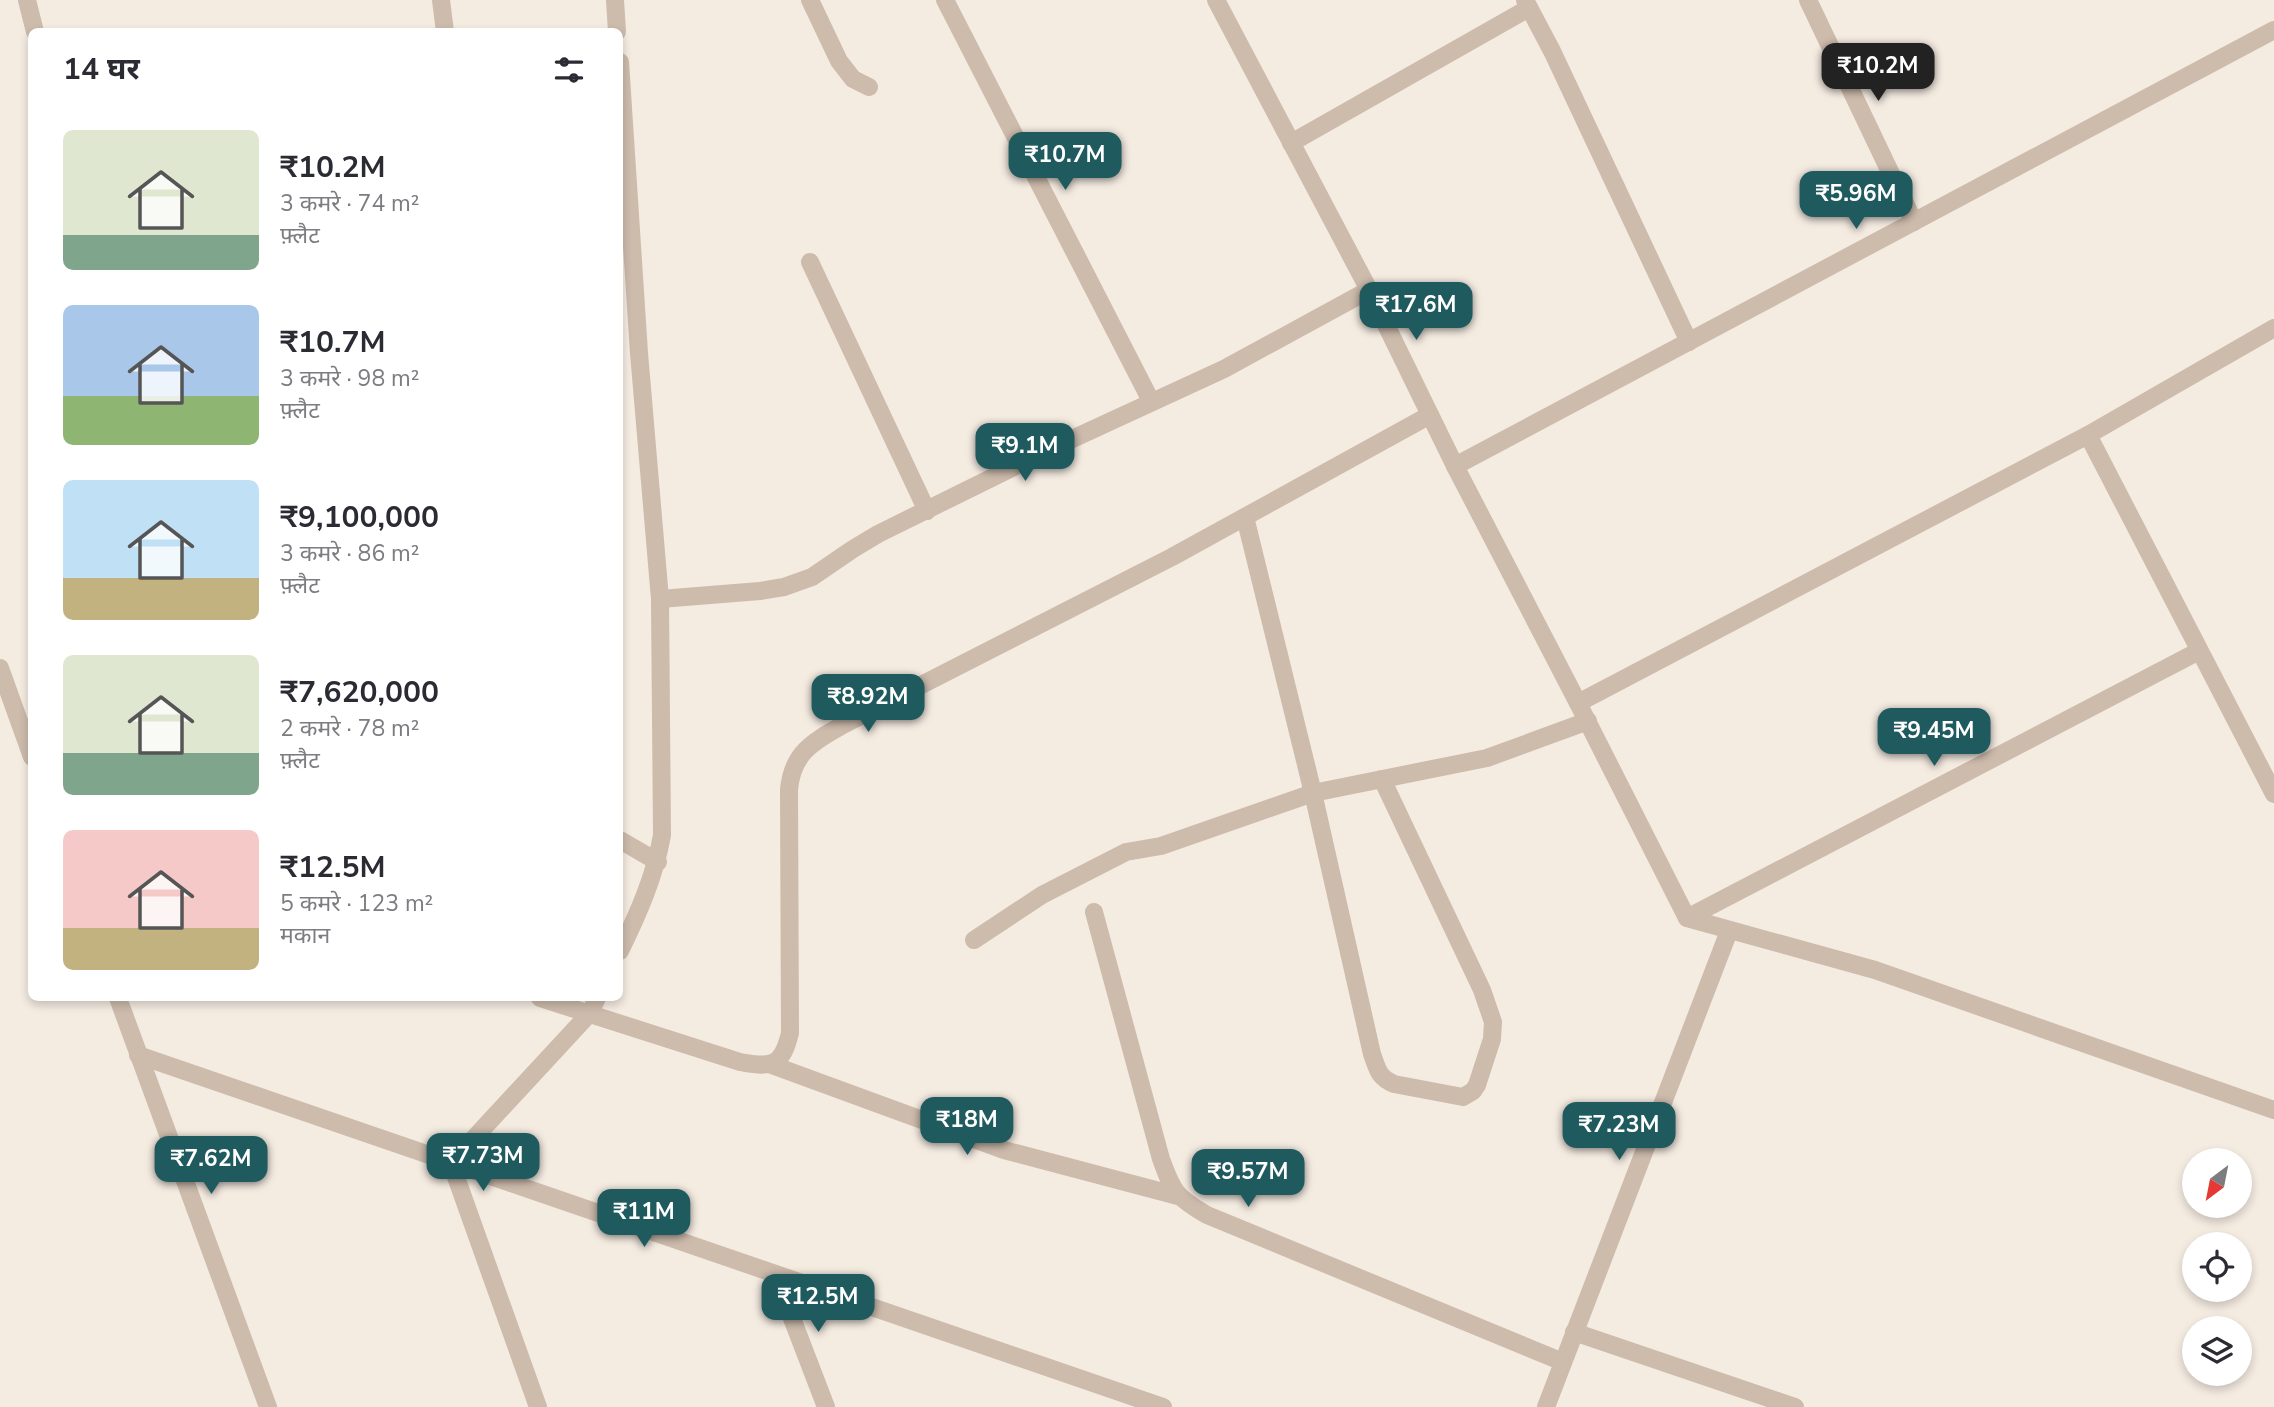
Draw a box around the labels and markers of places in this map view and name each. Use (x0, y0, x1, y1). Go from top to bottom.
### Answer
pin: ₹10.2M (1821, 43, 1935, 103)
pin: ₹10.7M (1008, 132, 1122, 192)
pin: ₹5.96M (1799, 172, 1913, 231)
pin: ₹17.6M (1359, 282, 1473, 342)
pin: ₹9.1M (976, 424, 1074, 483)
pin: ₹8.92M (811, 674, 925, 734)
pin: ₹9.45M (1877, 708, 1991, 768)
pin: ₹18M (926, 1098, 1008, 1157)
pin: ₹7.23M (1562, 1102, 1676, 1162)
pin: ₹7.73M (426, 1134, 540, 1193)
pin: ₹7.62M (154, 1136, 268, 1196)
pin: ₹9.57M (1191, 1150, 1305, 1209)
pin: ₹11M (603, 1190, 685, 1249)
pin: ₹12.5M (761, 1274, 875, 1334)

